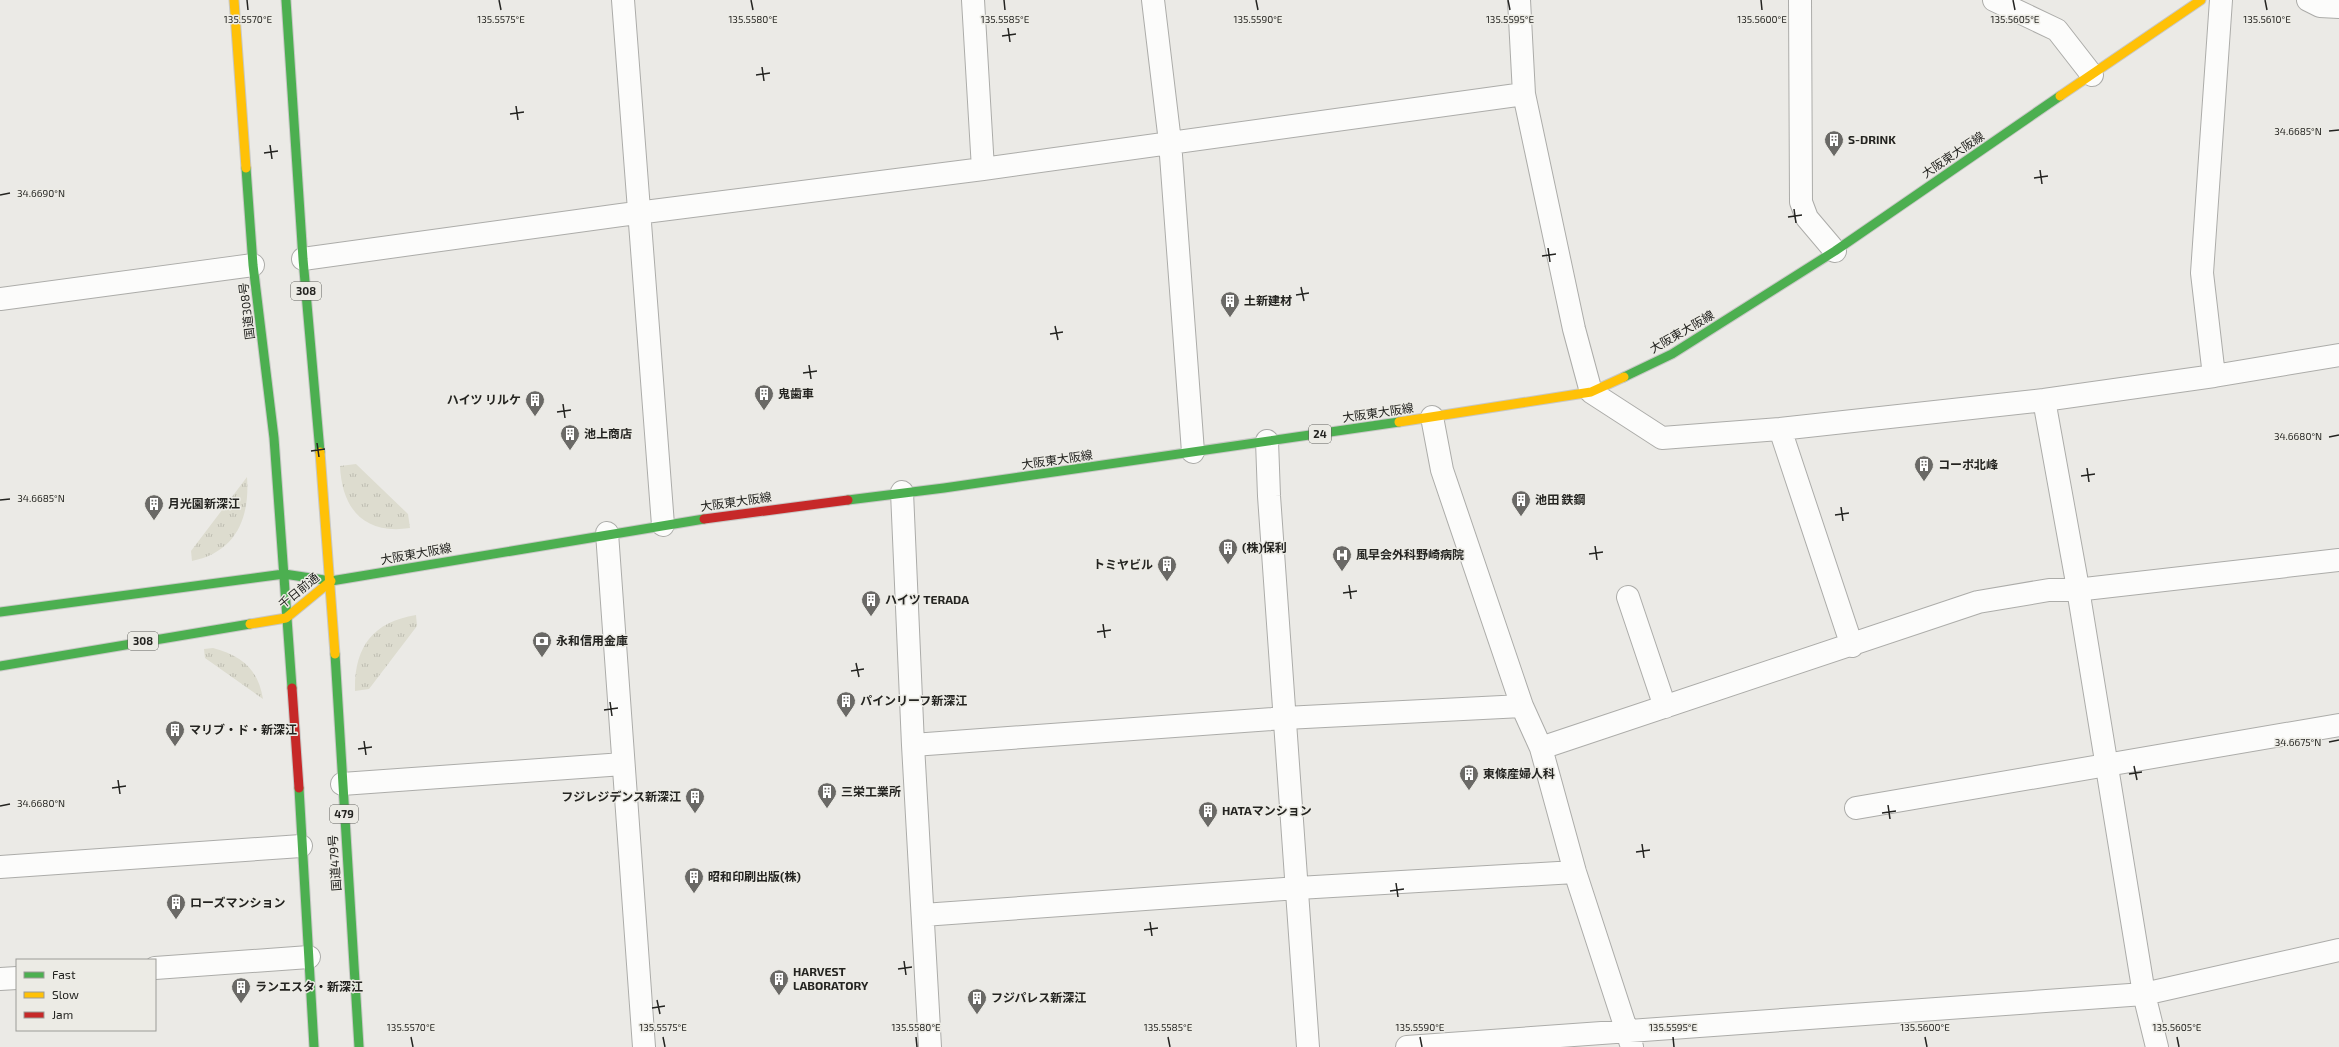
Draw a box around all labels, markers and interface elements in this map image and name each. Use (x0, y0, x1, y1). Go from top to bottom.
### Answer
text: 135.5570°E (224, 13, 273, 25)
text: 135.5575°E (477, 13, 525, 25)
text: 135.5580°E (728, 13, 778, 25)
text: 135.5585°E (981, 13, 1030, 25)
text: 135.5590°E (1234, 13, 1283, 25)
text: 135.5595°E (1486, 13, 1535, 25)
text: 135.5600°E (1737, 13, 1787, 25)
text: 135.5605°E (1991, 13, 2040, 25)
text: 135.5610°E (2243, 13, 2291, 25)
text: 34.6685°N (2274, 125, 2322, 137)
street label: 大阪東大阪線 (1919, 128, 1986, 180)
building icon: S-DRINK (1823, 129, 1845, 157)
place label: S-DRINK (1848, 132, 1896, 146)
text: 34.6690°N (17, 187, 65, 199)
street label: 国道308号 (236, 282, 256, 340)
road number: 308 (291, 282, 321, 300)
building icon: 土新建材 (1219, 290, 1241, 318)
place label: 土新建材 (1244, 293, 1292, 307)
street label: 大阪東大阪線 (1647, 307, 1716, 355)
building icon: 鬼歯車 (753, 383, 775, 411)
place label: 鬼歯車 (778, 386, 814, 400)
building icon: ハイツ リルケ (524, 389, 546, 417)
place label: ハイツ リルケ (447, 392, 521, 406)
street label: 大阪東大阪線 (1341, 400, 1414, 424)
building icon: 池上商店 (559, 423, 581, 451)
road number: 24 (1309, 425, 1331, 443)
place label: 池上商店 (584, 426, 632, 440)
text: 34.6680°N (2274, 430, 2322, 442)
street label: 大阪東大阪線 (1020, 447, 1093, 471)
building icon: コーポ北峰 (1913, 454, 1935, 482)
place label: コーポ北峰 (1938, 457, 1998, 471)
street label: 大阪東大阪線 (699, 489, 772, 513)
building icon: 池田 鉄鋼 (1510, 489, 1532, 517)
text: 34.6685°N (17, 492, 65, 504)
place label: 池田 鉄鋼 (1535, 492, 1586, 506)
building icon: 月光園新深江 (143, 493, 165, 521)
place label: 月光園新深江 (168, 496, 240, 510)
building icon: (株)保利 (1217, 537, 1239, 565)
street label: 大阪東大阪線 (379, 540, 453, 566)
place label: (株)保利 (1242, 540, 1287, 554)
hospital icon: 風早会外科野崎病院 (1331, 544, 1353, 572)
place label: 風早会外科野崎病院 (1356, 547, 1464, 561)
building icon: トミヤビル (1156, 554, 1178, 582)
place label: トミヤビル (1093, 557, 1153, 571)
street label: 千日前通 (275, 570, 321, 611)
building icon: ハイツ TERADA (860, 589, 882, 617)
place label: ハイツ TERADA (885, 592, 969, 606)
bank icon: 永和信用金庫 (531, 630, 553, 658)
road number: 308 (128, 632, 158, 650)
place label: 永和信用金庫 (556, 633, 628, 647)
building icon: パインリーフ新深江 (835, 690, 857, 718)
place label: パインリーフ新深江 (860, 693, 967, 707)
building icon: マリブ・ド・新深江 (164, 719, 186, 747)
place label: マリブ・ド・新深江 (189, 722, 297, 736)
text: 34.6675°N (2275, 736, 2321, 748)
building icon: 東條産婦人科 (1458, 763, 1480, 791)
place label: 東條産婦人科 (1483, 766, 1555, 780)
building icon: 三栄工業所 (816, 781, 838, 809)
place label: 三栄工業所 (841, 784, 901, 798)
building icon: フジレジデンス新深江 (684, 786, 706, 814)
place label: フジレジデンス新深江 (561, 789, 681, 803)
text: 34.6680°N (17, 797, 65, 809)
building icon: HATAマンション (1197, 800, 1219, 828)
place label: HATAマンション (1222, 803, 1312, 817)
road number: 479 (330, 805, 358, 823)
street label: 国道479号 (325, 834, 343, 892)
building icon: 昭和印刷出版(株) (683, 866, 705, 894)
place label: 昭和印刷出版(株) (708, 869, 801, 883)
building icon: ローズマンション (165, 892, 187, 920)
place label: ローズマンション (190, 895, 285, 909)
legend (16, 959, 156, 1031)
place label: HARVEST LABORATORY (793, 964, 869, 992)
text: Fast (52, 967, 76, 981)
building icon: HARVEST LABORATORY (768, 968, 790, 996)
building icon: ランエスタ・新深江 (230, 976, 252, 1004)
place label: ランエスタ・新深江 (255, 979, 363, 993)
text: Slow (52, 987, 79, 1001)
building icon: フジパレス新深江 (966, 987, 988, 1015)
place label: フジパレス新深江 (991, 990, 1086, 1004)
text: Jam (52, 1007, 73, 1021)
text: 135.5570°E (387, 1021, 436, 1033)
text: 135.5575°E (639, 1021, 687, 1033)
text: 135.5580°E (891, 1021, 941, 1033)
text: 135.5585°E (1144, 1021, 1193, 1033)
text: 135.5590°E (1396, 1021, 1445, 1033)
text: 135.5595°E (1649, 1021, 1698, 1033)
text: 135.5600°E (1900, 1021, 1950, 1033)
text: 135.5605°E (2153, 1021, 2202, 1033)

